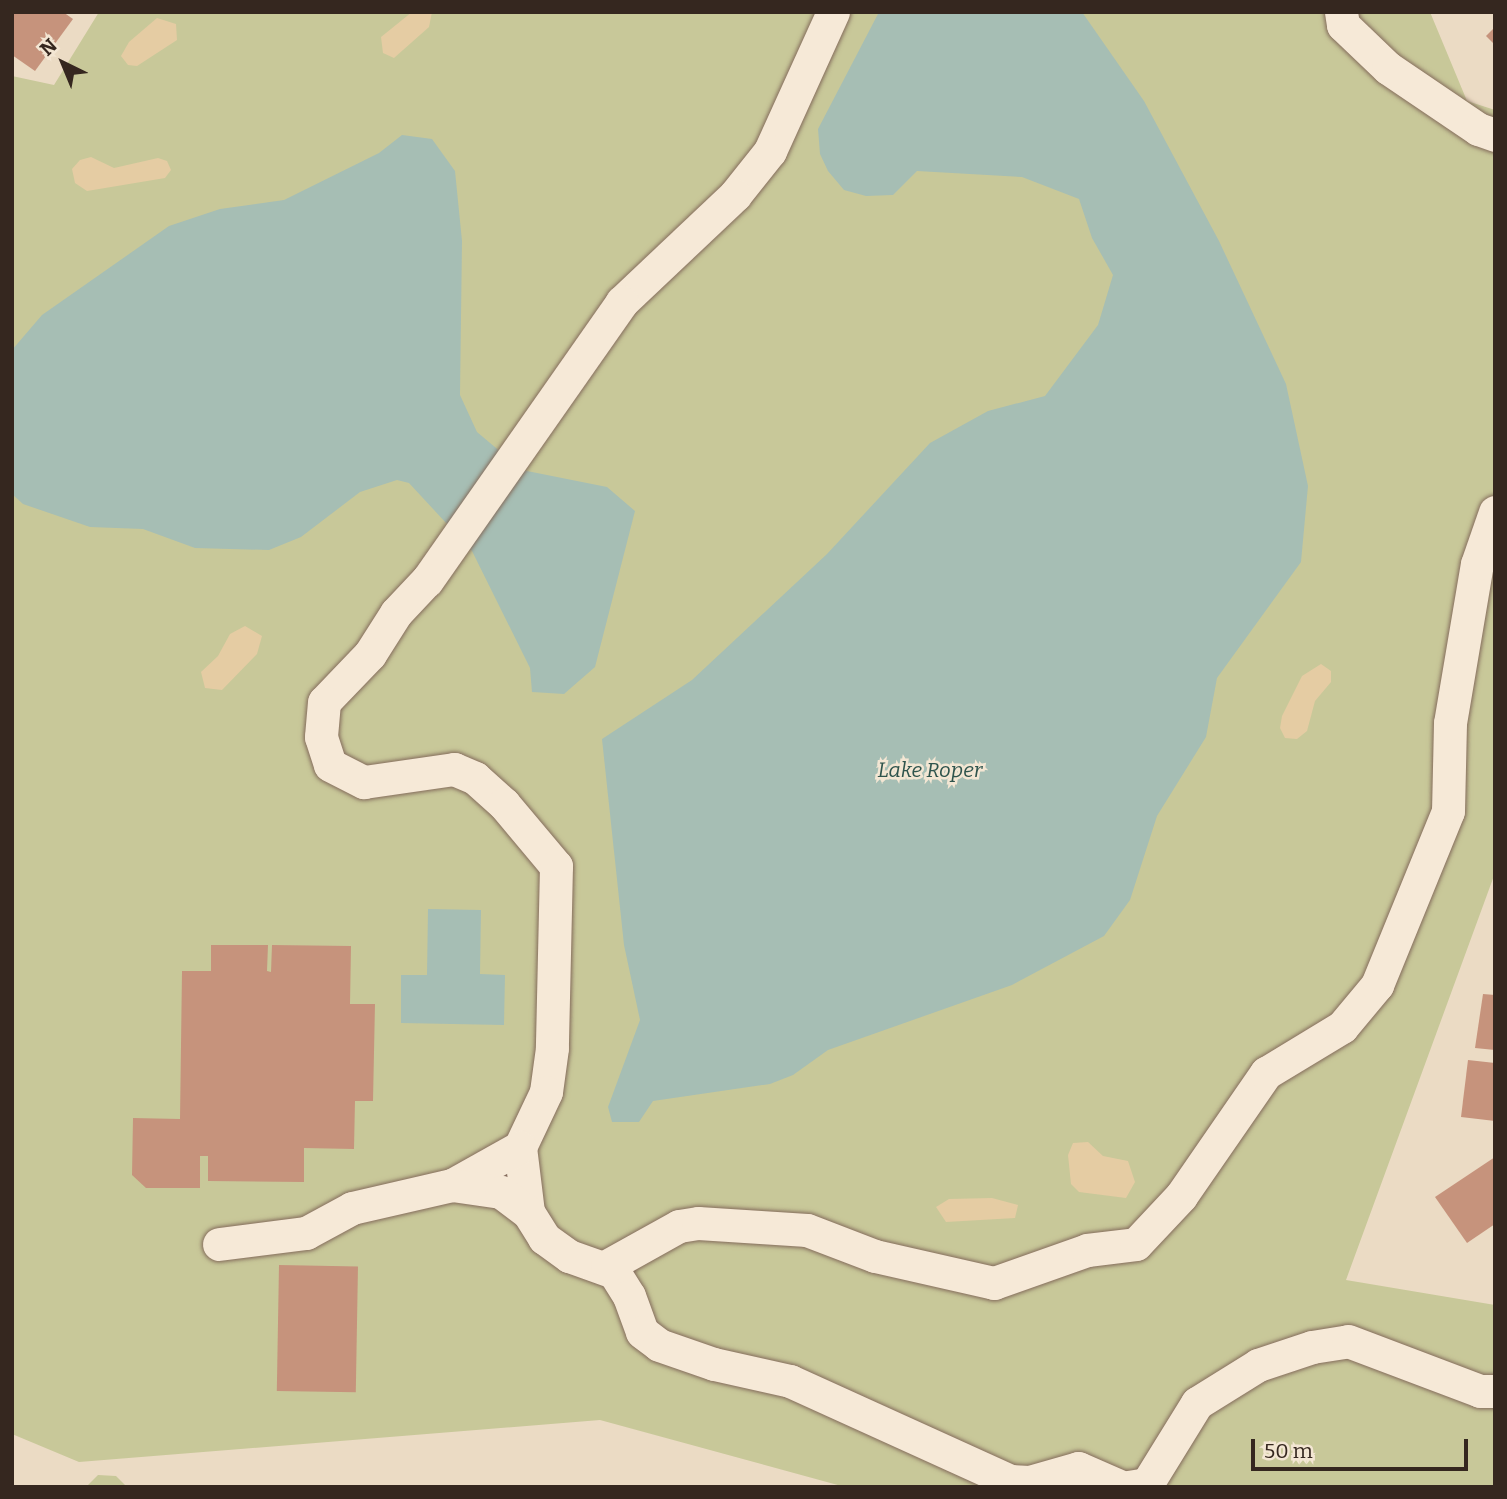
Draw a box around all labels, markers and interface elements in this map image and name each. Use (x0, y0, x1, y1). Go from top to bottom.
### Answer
north arrow (28, 28, 98, 98)
text: N (35, 34, 62, 61)
water label: Lake Roper (878, 757, 982, 783)
scale bar (1255, 1426, 1472, 1470)
text: 50 m (1264, 1438, 1313, 1464)

